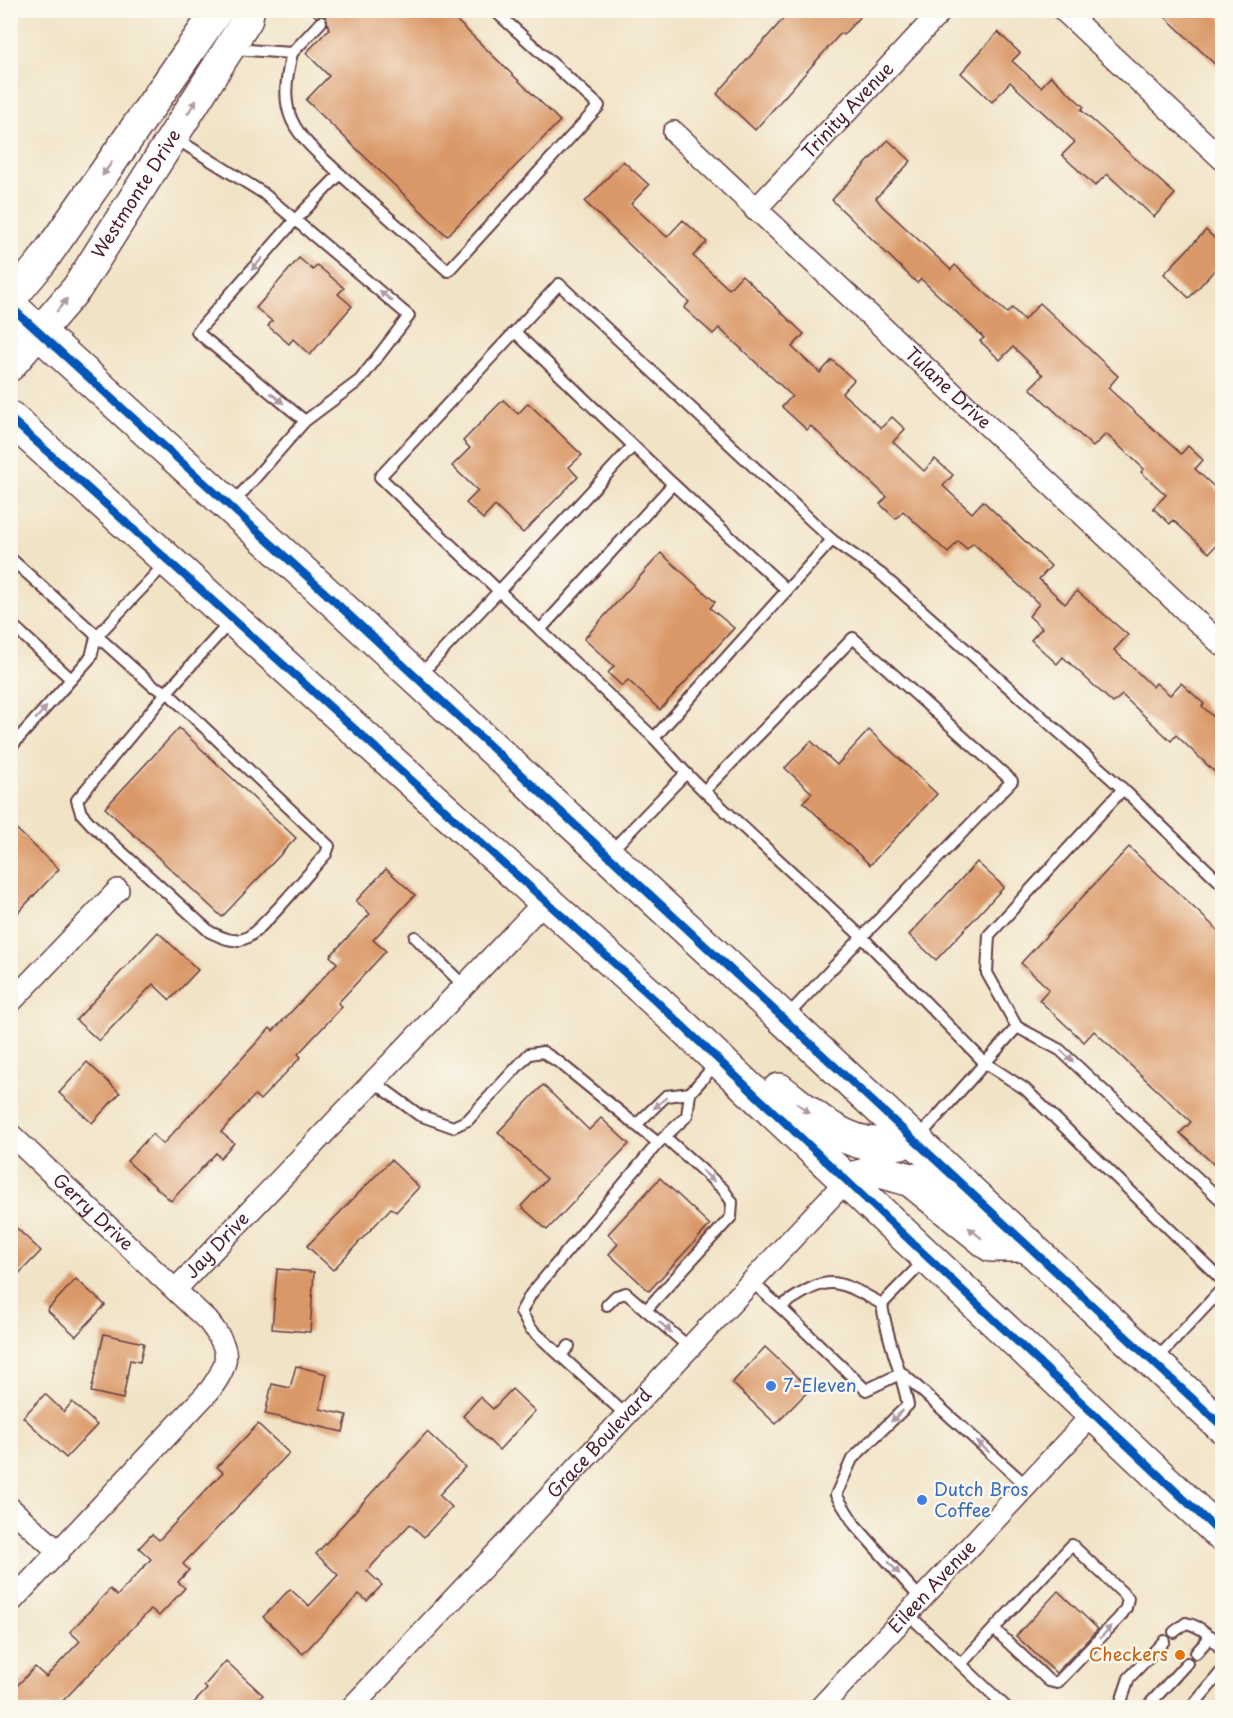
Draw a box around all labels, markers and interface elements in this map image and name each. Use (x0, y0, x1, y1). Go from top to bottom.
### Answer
street label: Trinity Avenue (795, 55, 899, 164)
one-way arrow (186, 99, 197, 115)
street label: Westmonte Drive (84, 123, 187, 263)
one-way arrow (101, 160, 113, 176)
one-way arrow (251, 256, 264, 271)
one-way arrow (379, 290, 394, 303)
one-way arrow (56, 298, 68, 313)
street label: Tulane Drive (900, 340, 998, 435)
one-way arrow (269, 392, 285, 405)
one-way arrow (34, 706, 47, 721)
one-way arrow (1059, 1049, 1074, 1062)
one-way arrow (652, 1096, 668, 1109)
one-way arrow (795, 1102, 810, 1114)
street label: Gerry Drive (47, 1166, 141, 1256)
one-way arrow (700, 1169, 715, 1182)
street label: Jay Drive (178, 1205, 255, 1284)
one-way arrow (968, 1227, 983, 1239)
one-way arrow (657, 1320, 673, 1333)
place label: 7-Eleven (783, 1371, 857, 1398)
marker: 7-Eleven (764, 1379, 778, 1393)
street label: Grace Boulevard (540, 1381, 657, 1504)
one-way arrow (889, 1409, 904, 1423)
one-way arrow (975, 1441, 990, 1454)
place label: Dutch Bros Coffee (934, 1475, 1028, 1523)
marker: Dutch Bros Coffee (915, 1493, 929, 1507)
street label: Eileen Avenue (881, 1533, 981, 1639)
one-way arrow (887, 1561, 901, 1576)
one-way arrow (1099, 1624, 1113, 1639)
place label: Checkers (1089, 1640, 1168, 1667)
marker: Checkers (1173, 1648, 1187, 1662)

